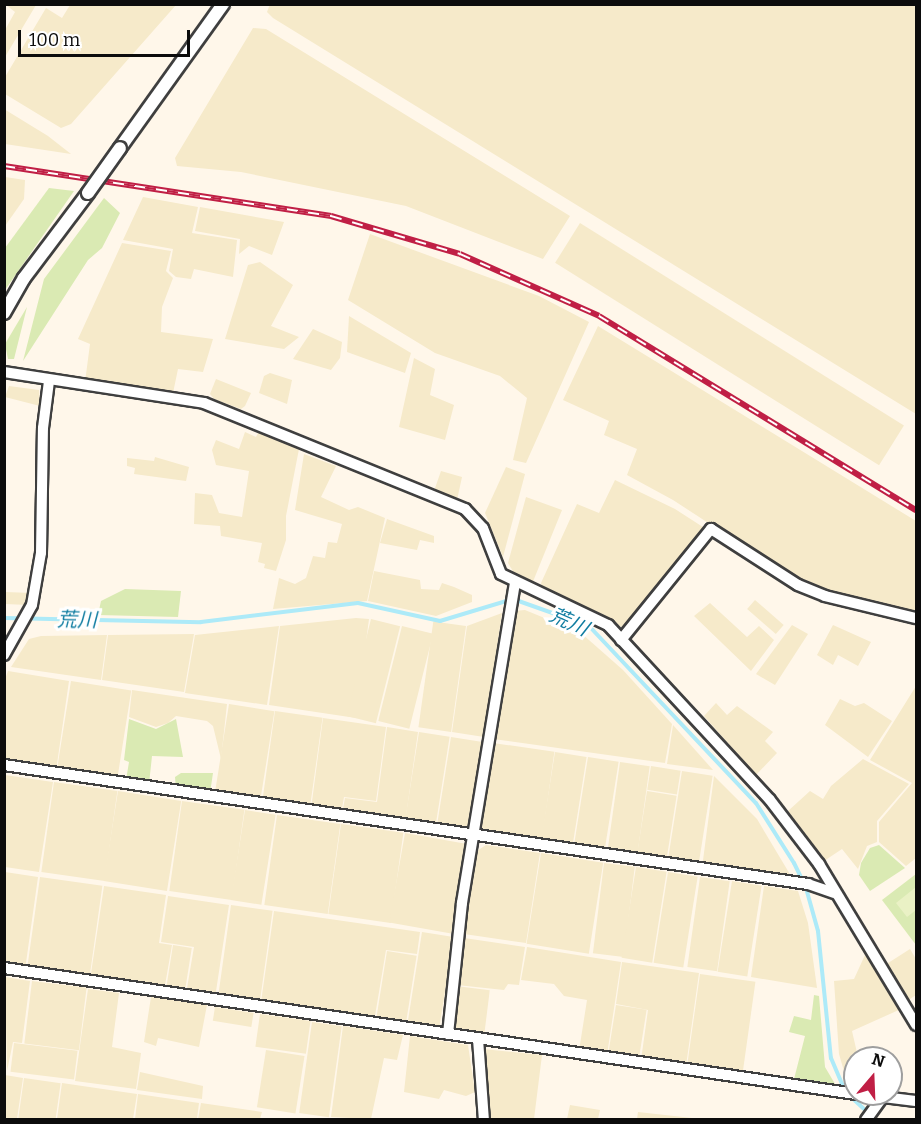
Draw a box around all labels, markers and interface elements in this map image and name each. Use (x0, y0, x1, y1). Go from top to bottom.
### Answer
scale bar (21, 18, 194, 56)
text: 100 m (29, 29, 80, 51)
water label: 荒川 (546, 603, 592, 641)
water label: 荒川 (57, 608, 97, 632)
north arrow (843, 1046, 903, 1106)
text: N (869, 1049, 887, 1071)

